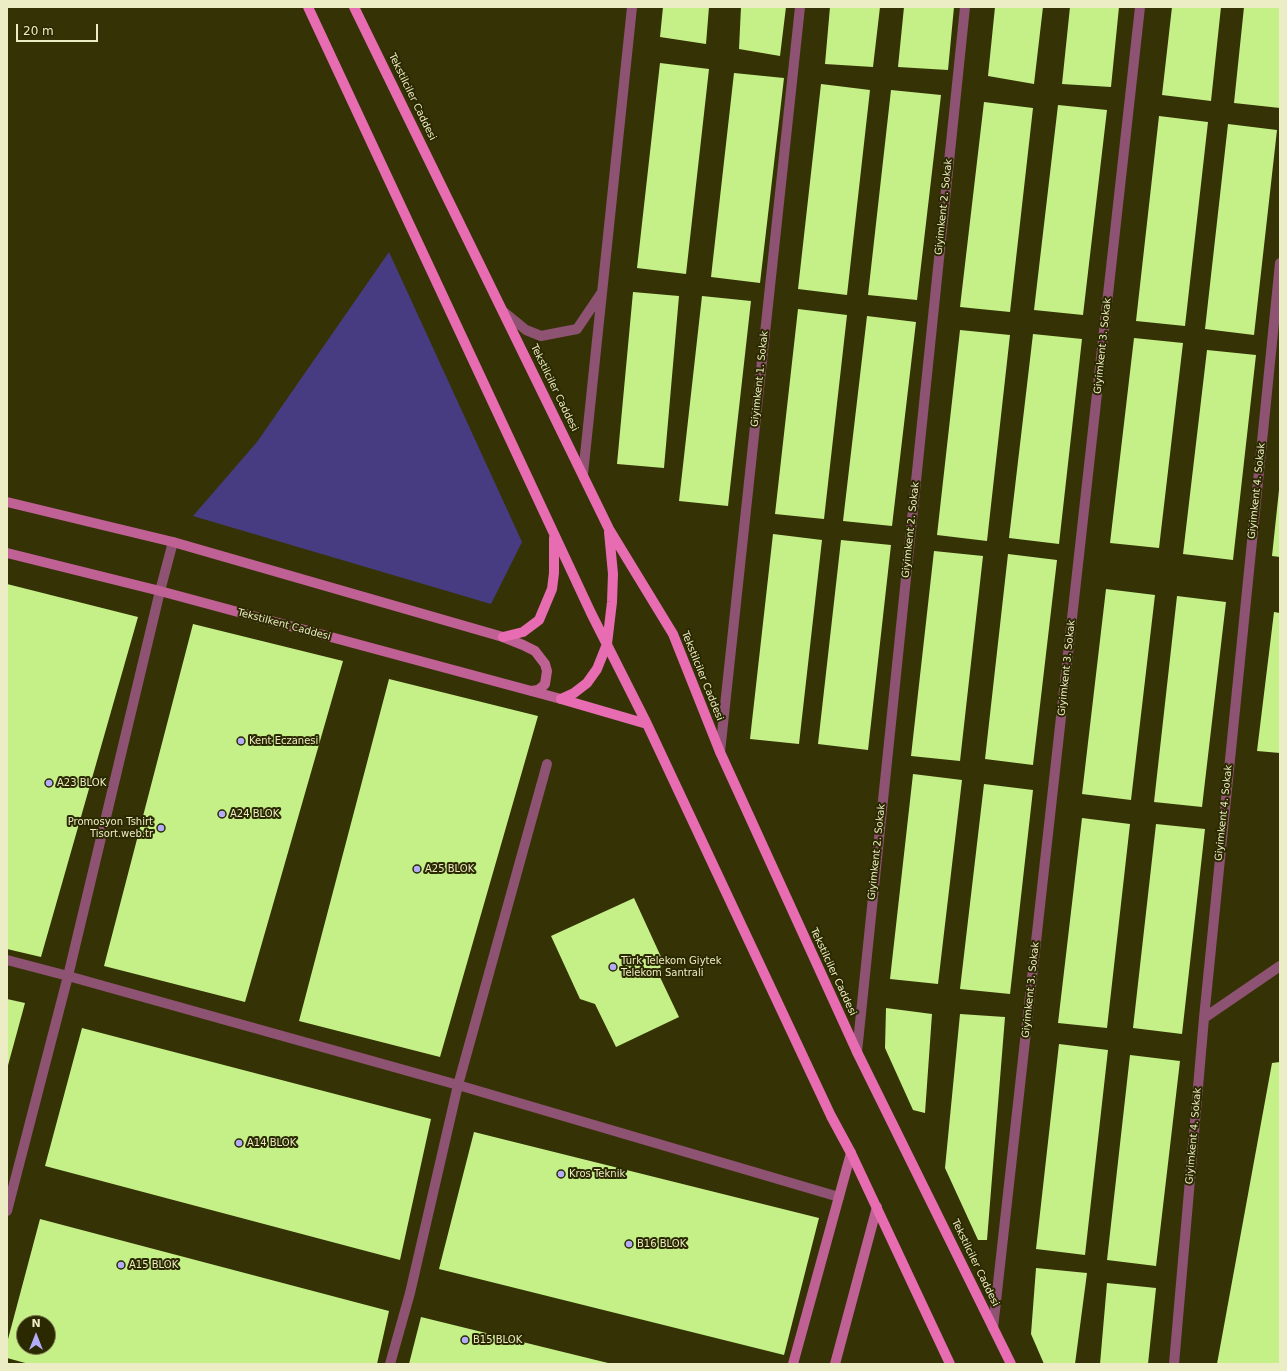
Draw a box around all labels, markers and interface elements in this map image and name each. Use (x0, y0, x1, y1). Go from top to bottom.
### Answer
scale bar (18, 16, 100, 42)
text: 20 m (23, 24, 54, 38)
street label: Tekstilciler Caddesi (386, 51, 438, 143)
street label: Giyimkent 2. Sokak (933, 158, 955, 256)
street label: Giyimkent 3. Sokak (1092, 297, 1114, 395)
street label: Giyimkent 1. Sokak (749, 330, 771, 428)
street label: Tekstilciler Caddesi (528, 342, 580, 434)
street label: Giyimkent 4. Sokak (1246, 442, 1268, 540)
street label: Giyimkent 2. Sokak (900, 481, 922, 579)
street label: Tekstilkent Caddesi (236, 607, 332, 643)
street label: Giyimkent 3. Sokak (1056, 619, 1078, 717)
street label: Tekstilciler Caddesi (679, 629, 725, 723)
place label: Kent Eczanesi (249, 735, 318, 747)
marker: Kent Eczanesi (236, 736, 246, 746)
street label: Giyimkent 4. Sokak (1213, 764, 1235, 862)
place label: A23 BLOK (57, 777, 106, 789)
marker: A23 BLOK (44, 778, 54, 788)
street label: Giyimkent 2. Sokak (866, 803, 888, 901)
place label: A24 BLOK (230, 808, 279, 820)
marker: A24 BLOK (217, 809, 227, 819)
place label: Promosyon Tshirt Tisort.web.tr (68, 816, 153, 840)
marker: Promosyon Tshirt Tisort.web.tr (156, 823, 166, 833)
place label: A25 BLOK (425, 863, 474, 875)
marker: A25 BLOK (412, 864, 422, 874)
street label: Tekstilciler Caddesi (807, 926, 859, 1018)
street label: Giyimkent 3. Sokak (1020, 941, 1042, 1039)
place label: Türk Telekom Giytek Telekom Santrali (621, 955, 721, 978)
marker: Türk Telekom Giytek Telekom Santrali (608, 962, 618, 972)
street label: Giyimkent 4. Sokak (1184, 1087, 1204, 1185)
place label: A14 BLOK (247, 1137, 296, 1149)
marker: A14 BLOK (234, 1138, 244, 1148)
place label: Kros Teknik (569, 1168, 625, 1180)
marker: Kros Teknik (556, 1169, 566, 1179)
street label: Tekstilciler Caddesi (949, 1217, 1001, 1309)
place label: B16 BLOK (637, 1238, 686, 1250)
marker: B16 BLOK (624, 1239, 634, 1249)
place label: A15 BLOK (129, 1259, 178, 1271)
marker: A15 BLOK (116, 1260, 126, 1270)
north arrow (16, 1315, 56, 1355)
text: N (31, 1317, 41, 1330)
place label: B15 BLOK (473, 1334, 522, 1346)
marker: B15 BLOK (460, 1335, 470, 1345)

